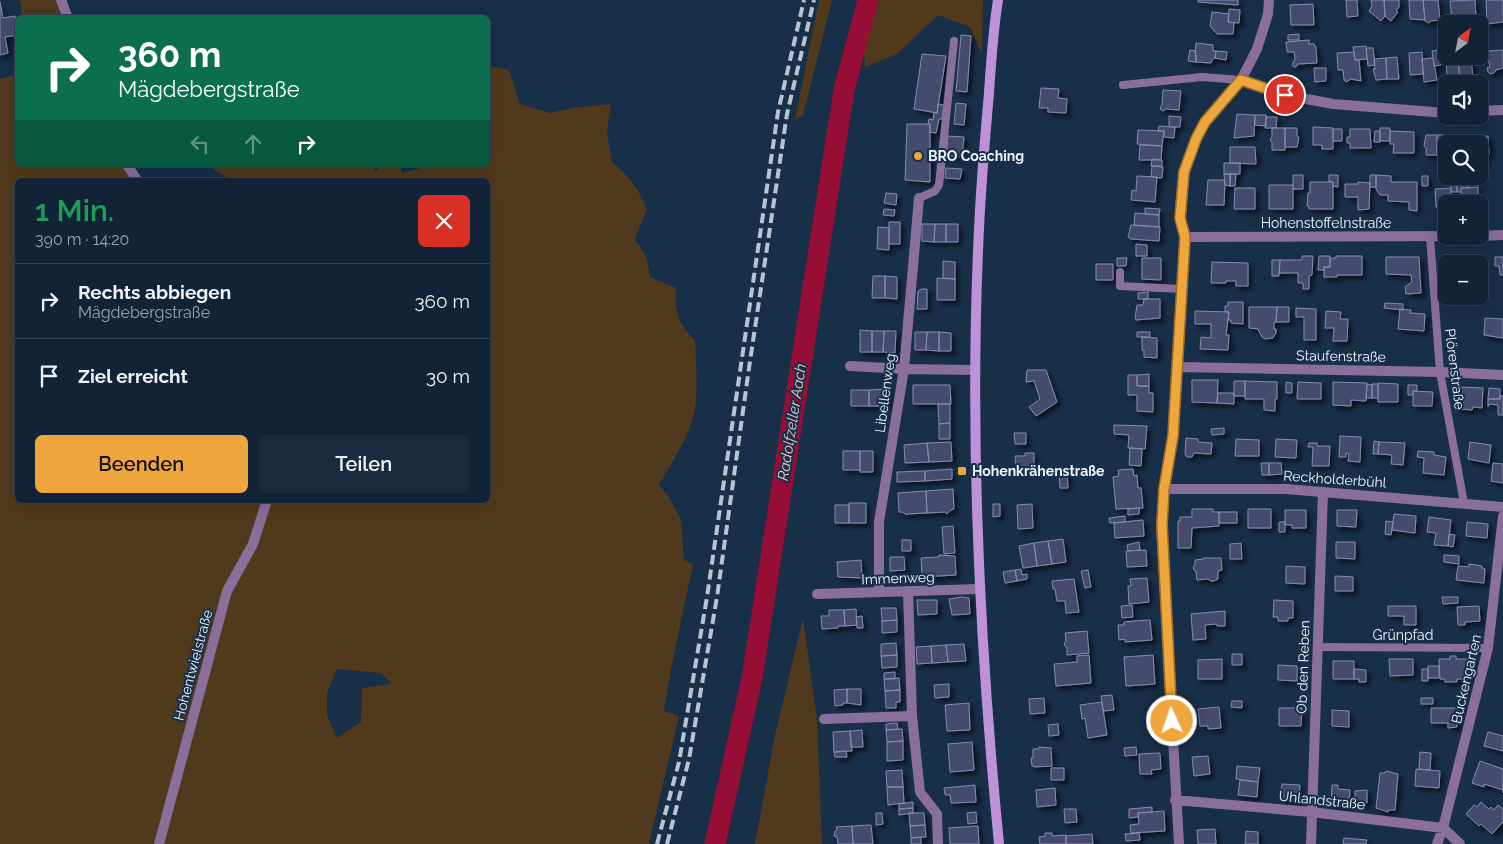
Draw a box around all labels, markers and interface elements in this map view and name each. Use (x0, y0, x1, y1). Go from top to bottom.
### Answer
north arrow (1438, 15, 1488, 65)
map controls (1438, 15, 1488, 305)
text: 360 m (118, 34, 221, 75)
icon: right (35, 35, 100, 100)
pin (1264, 74, 1306, 116)
button: sound (1438, 75, 1488, 125)
text: Mägdebergstraße (118, 76, 300, 102)
icon: arrive (1271, 81, 1299, 109)
icon: left (186, 130, 214, 158)
icon: ahead (239, 130, 267, 158)
icon: right (292, 130, 320, 158)
button: search (1438, 135, 1488, 185)
place label: BRO Coaching (928, 148, 1024, 164)
marker: BRO Coaching (912, 150, 924, 162)
text: 1 Min. (35, 193, 114, 228)
button: close (418, 195, 470, 247)
button: + (1438, 195, 1488, 245)
street label: Hohenstoffelnstraße (1261, 215, 1391, 231)
text: 390 m · 14:20 (35, 230, 129, 249)
button: − (1438, 255, 1488, 305)
text: Rechts abbiegen (78, 281, 231, 303)
icon: right (35, 287, 63, 315)
text: 360 m (414, 290, 470, 312)
text: Mägdebergstraße (78, 303, 210, 322)
street label: Plörenstraße (1442, 327, 1468, 411)
street label: Staufenstraße (1296, 347, 1386, 365)
street label: Libellenweg (872, 352, 898, 434)
icon: arrive (35, 362, 63, 390)
water label: Radolfzeller Aach (774, 362, 810, 482)
text: Ziel erreicht (78, 365, 188, 387)
text: 30 m (426, 365, 470, 387)
button: Beenden (35, 435, 248, 493)
button: Teilen (258, 435, 470, 493)
place label: Hohenkrähenstraße (972, 463, 1105, 479)
marker: Hohenkrähenstraße (956, 465, 968, 477)
street label: Reckholderbühl (1283, 467, 1387, 491)
street label: Immenweg (861, 569, 935, 587)
street label: Hohentwielstraße (171, 608, 215, 722)
street label: Ob den Reben (1293, 620, 1313, 714)
street label: Grünpfad (1373, 627, 1433, 643)
street label: Buckengarten (1448, 633, 1484, 725)
position arrow (1145, 694, 1197, 746)
street label: Uhlandstraße (1278, 788, 1366, 812)

